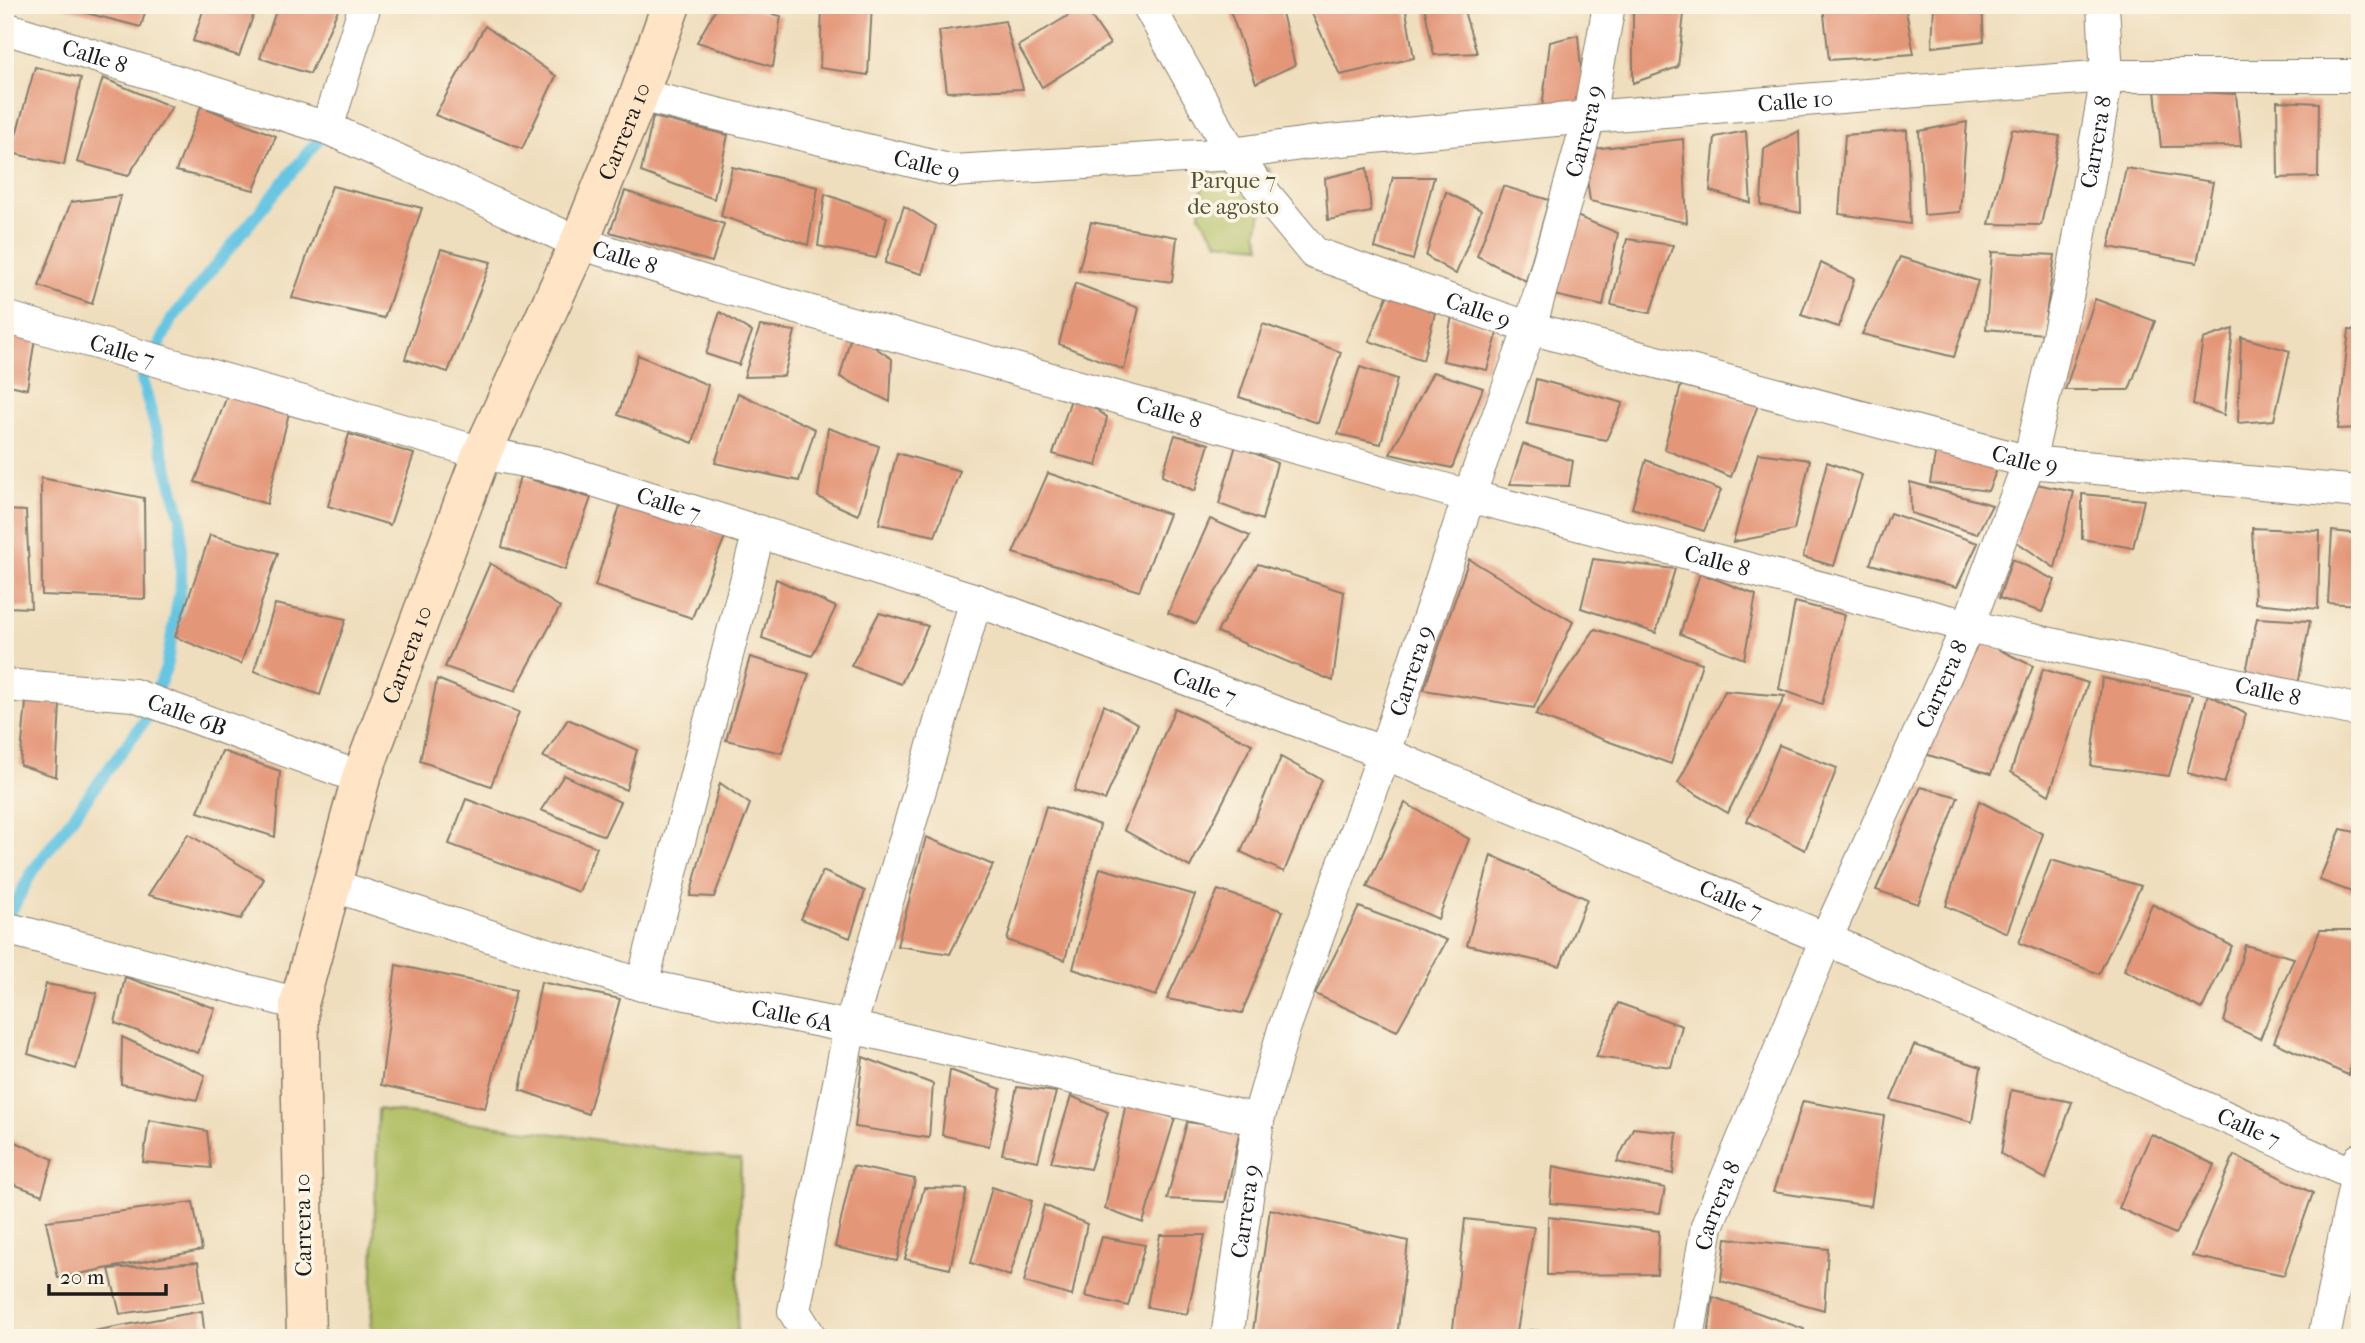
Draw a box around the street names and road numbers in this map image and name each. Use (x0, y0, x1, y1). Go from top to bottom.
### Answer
street label: Calle 8 (59, 33, 131, 79)
street label: Carrera 10 (592, 79, 656, 184)
street label: Carrera 9 (1559, 83, 1608, 180)
street label: Calle 10 (1756, 84, 1834, 117)
street label: Carrera 8 (2074, 93, 2117, 191)
street label: Calle 9 (891, 144, 960, 185)
street label: Calle 8 (589, 234, 661, 280)
street label: Calle 9 (1442, 286, 1514, 334)
street label: Calle 7 (87, 328, 158, 373)
street label: Calle 8 (1133, 390, 1205, 434)
street label: Calle 9 (1989, 439, 2059, 478)
street label: Calle 7 (633, 481, 705, 527)
street label: Calle 8 (1682, 539, 1753, 582)
street label: Carrera 10 (376, 602, 438, 708)
street label: Carrera 9 (1384, 622, 1439, 720)
street label: Carrera 8 (1910, 636, 1973, 733)
street label: Calle 7 (1169, 661, 1240, 710)
street label: Calle 8 (2233, 671, 2303, 711)
street label: Calle 6B (144, 688, 231, 741)
street label: Calle 7 (1695, 874, 1767, 924)
street label: Calle 6A (749, 994, 836, 1037)
street label: Calle 7 (2213, 1102, 2285, 1153)
street label: Carrera 8 (1690, 1157, 1746, 1252)
street label: Carrera 9 (1225, 1163, 1265, 1260)
street label: Carrera 10 (289, 1173, 317, 1277)

